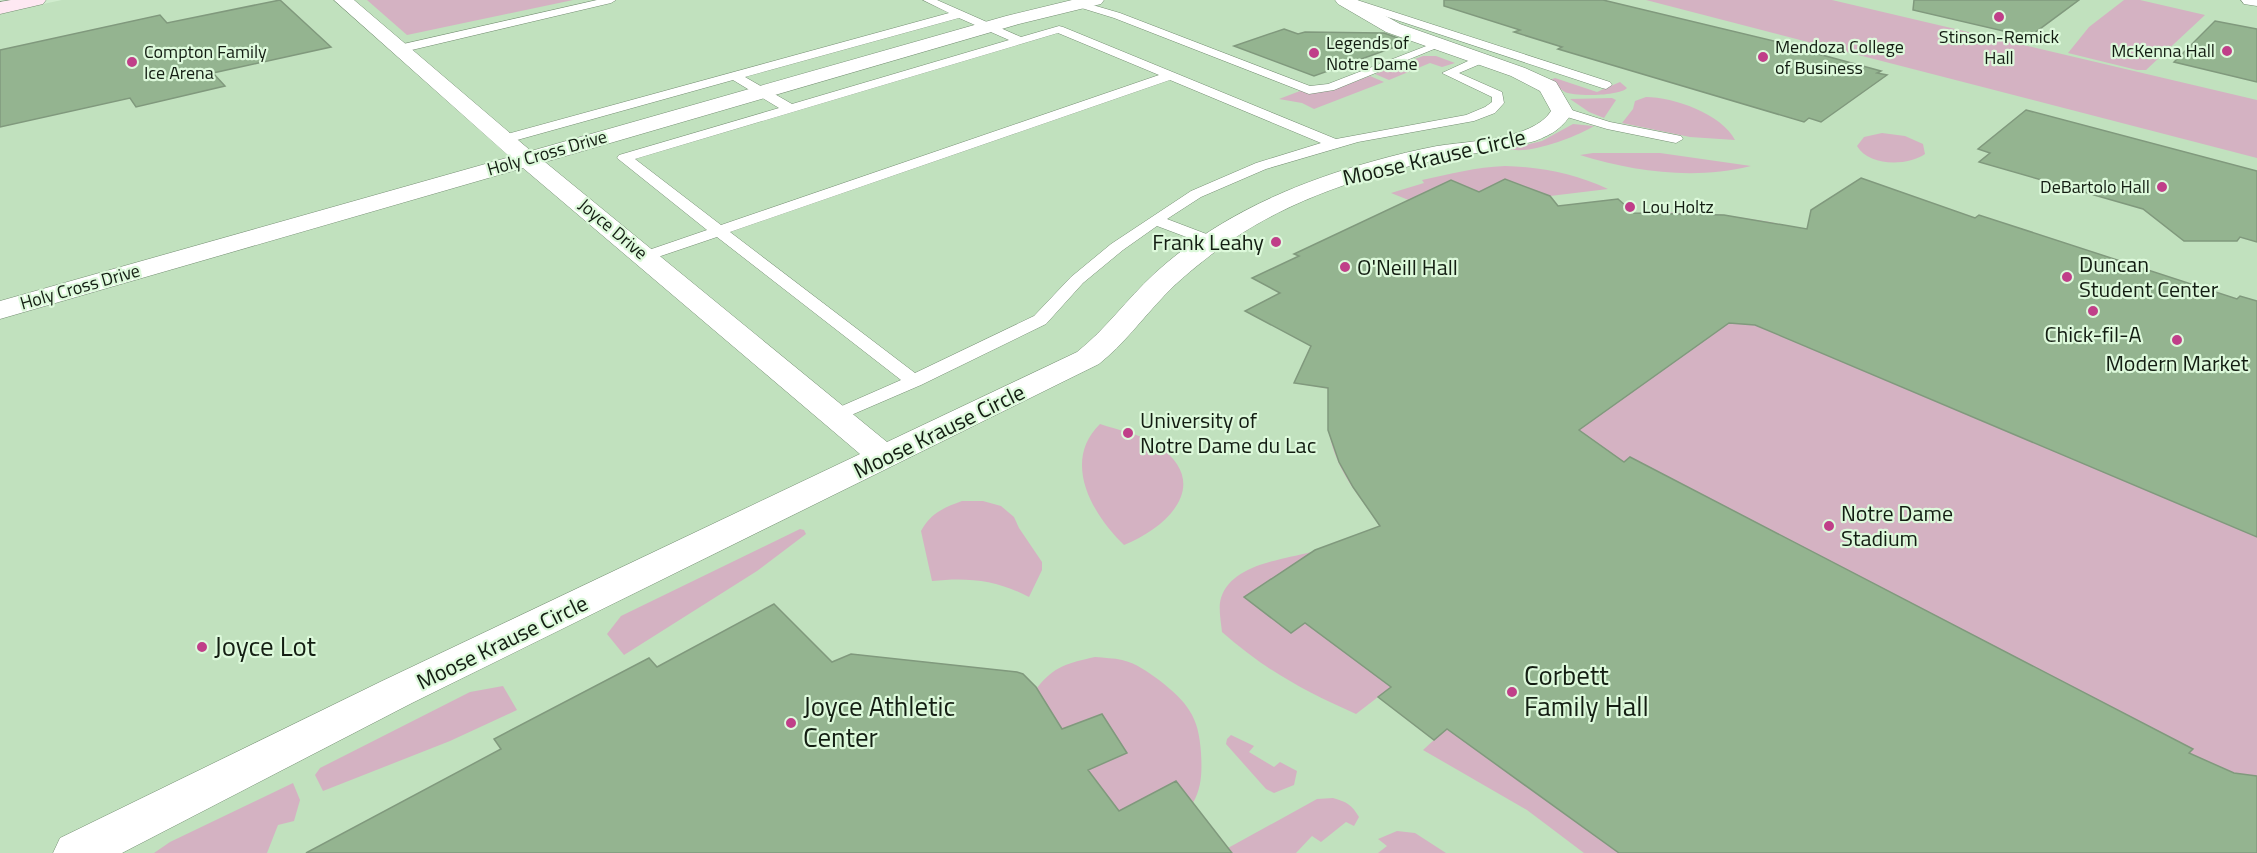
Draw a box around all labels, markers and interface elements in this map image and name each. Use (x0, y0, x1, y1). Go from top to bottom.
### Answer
marker: Stinson-Remick Hall (1992, 10, 2006, 24)
place label: Stinson-Remick Hall (1939, 23, 2060, 71)
place label: Legends of Notre Dame (1326, 29, 1418, 77)
place label: Mendoza College of Business (1775, 33, 1904, 81)
place label: McKenna Hall (2111, 37, 2215, 64)
place label: Compton Family Ice Arena (144, 38, 267, 86)
marker: McKenna Hall (2220, 44, 2234, 58)
marker: Legends of Notre Dame (1307, 46, 1321, 60)
marker: Mendoza College of Business (1756, 50, 1770, 64)
marker: Compton Family Ice Arena (125, 55, 139, 69)
street label: Moose Krause Circle (1339, 119, 1529, 195)
street label: Holy Cross Drive (484, 122, 610, 183)
place label: DeBartolo Hall (2040, 173, 2150, 200)
marker: DeBartolo Hall (2155, 180, 2169, 194)
street label: Joyce Drive (573, 192, 654, 266)
place label: Lou Holtz (1642, 193, 1714, 220)
marker: Lou Holtz (1623, 200, 1637, 214)
place label: Frank Leahy (1152, 225, 1264, 259)
marker: Frank Leahy (1269, 235, 1283, 249)
place label: Duncan Student Center (2079, 247, 2219, 306)
place label: O'Neill Hall (1357, 250, 1458, 284)
street label: Holy Cross Drive (17, 256, 143, 317)
marker: O'Neill Hall (1338, 260, 1352, 274)
marker: Duncan Student Center (2060, 270, 2074, 284)
marker: Chick-fil-A (2086, 304, 2100, 318)
place label: Chick-fil-A (2044, 317, 2142, 351)
marker: Modern Market (2170, 333, 2184, 347)
place label: Modern Market (2105, 346, 2249, 380)
street label: Moose Krause Circle (848, 375, 1030, 487)
place label: University of Notre Dame du Lac (1140, 403, 1316, 462)
marker: University of Notre Dame du Lac (1121, 426, 1135, 440)
place label: Notre Dame Stadium (1841, 496, 1953, 555)
marker: Notre Dame Stadium (1822, 519, 1836, 533)
street label: Moose Krause Circle (411, 586, 593, 698)
place label: Joyce Lot (214, 625, 317, 666)
marker: Joyce Lot (195, 640, 209, 654)
place label: Corbett Family Hall (1524, 654, 1649, 726)
place label: Joyce Athletic Center (803, 685, 955, 757)
marker: Corbett Family Hall (1505, 685, 1519, 699)
marker: Joyce Athletic Center (784, 716, 798, 730)

